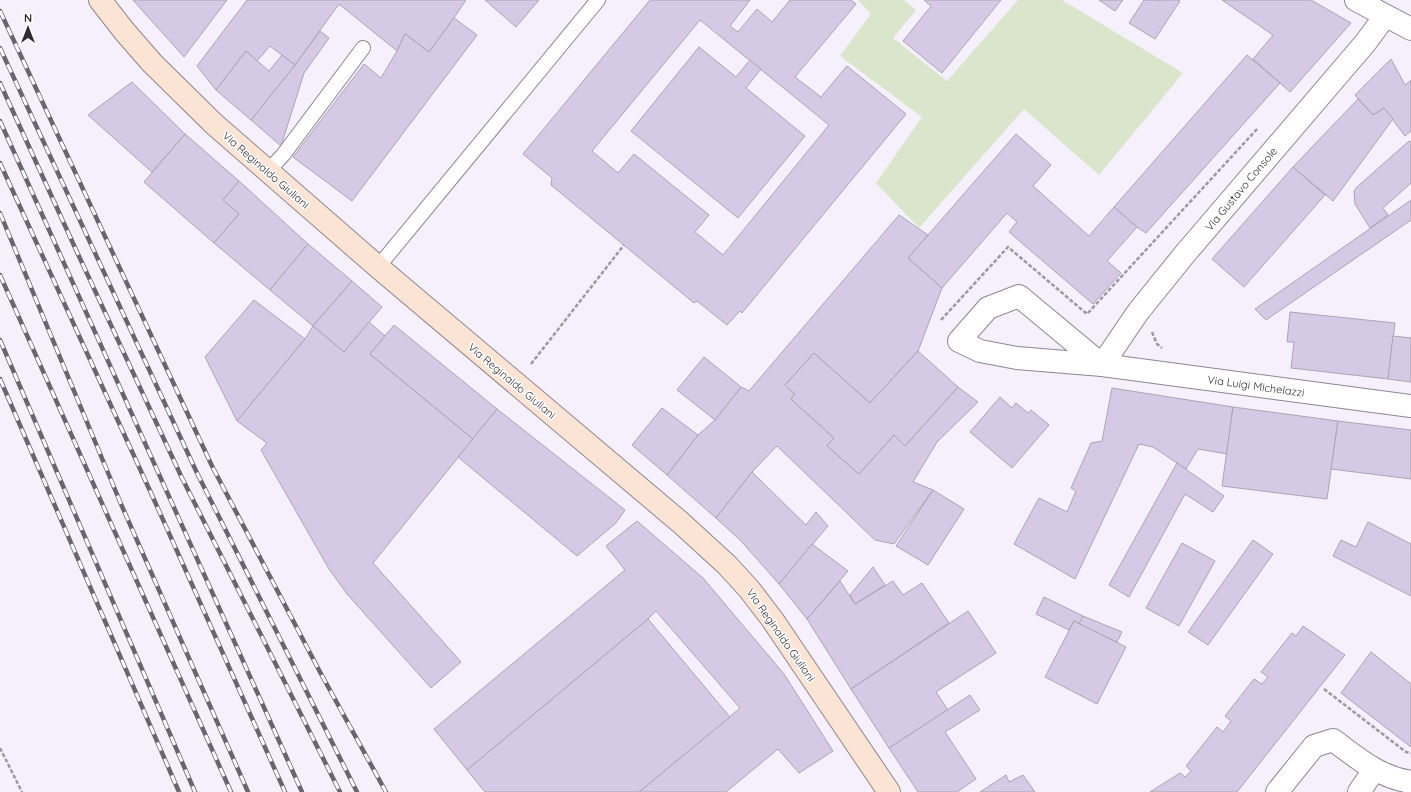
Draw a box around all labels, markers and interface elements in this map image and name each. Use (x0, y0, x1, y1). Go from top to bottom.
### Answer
north arrow (8, 8, 48, 48)
text: N (24, 11, 32, 25)
street label: Via Reginaldo Giuliani (220, 129, 312, 211)
street label: Via Gustavo Console (1202, 144, 1280, 234)
street label: Via Reginaldo Giuliani (465, 340, 559, 422)
street label: Via Luigi Michelazzi (1207, 372, 1305, 400)
street label: Via Reginaldo Giuliani (744, 586, 818, 684)

